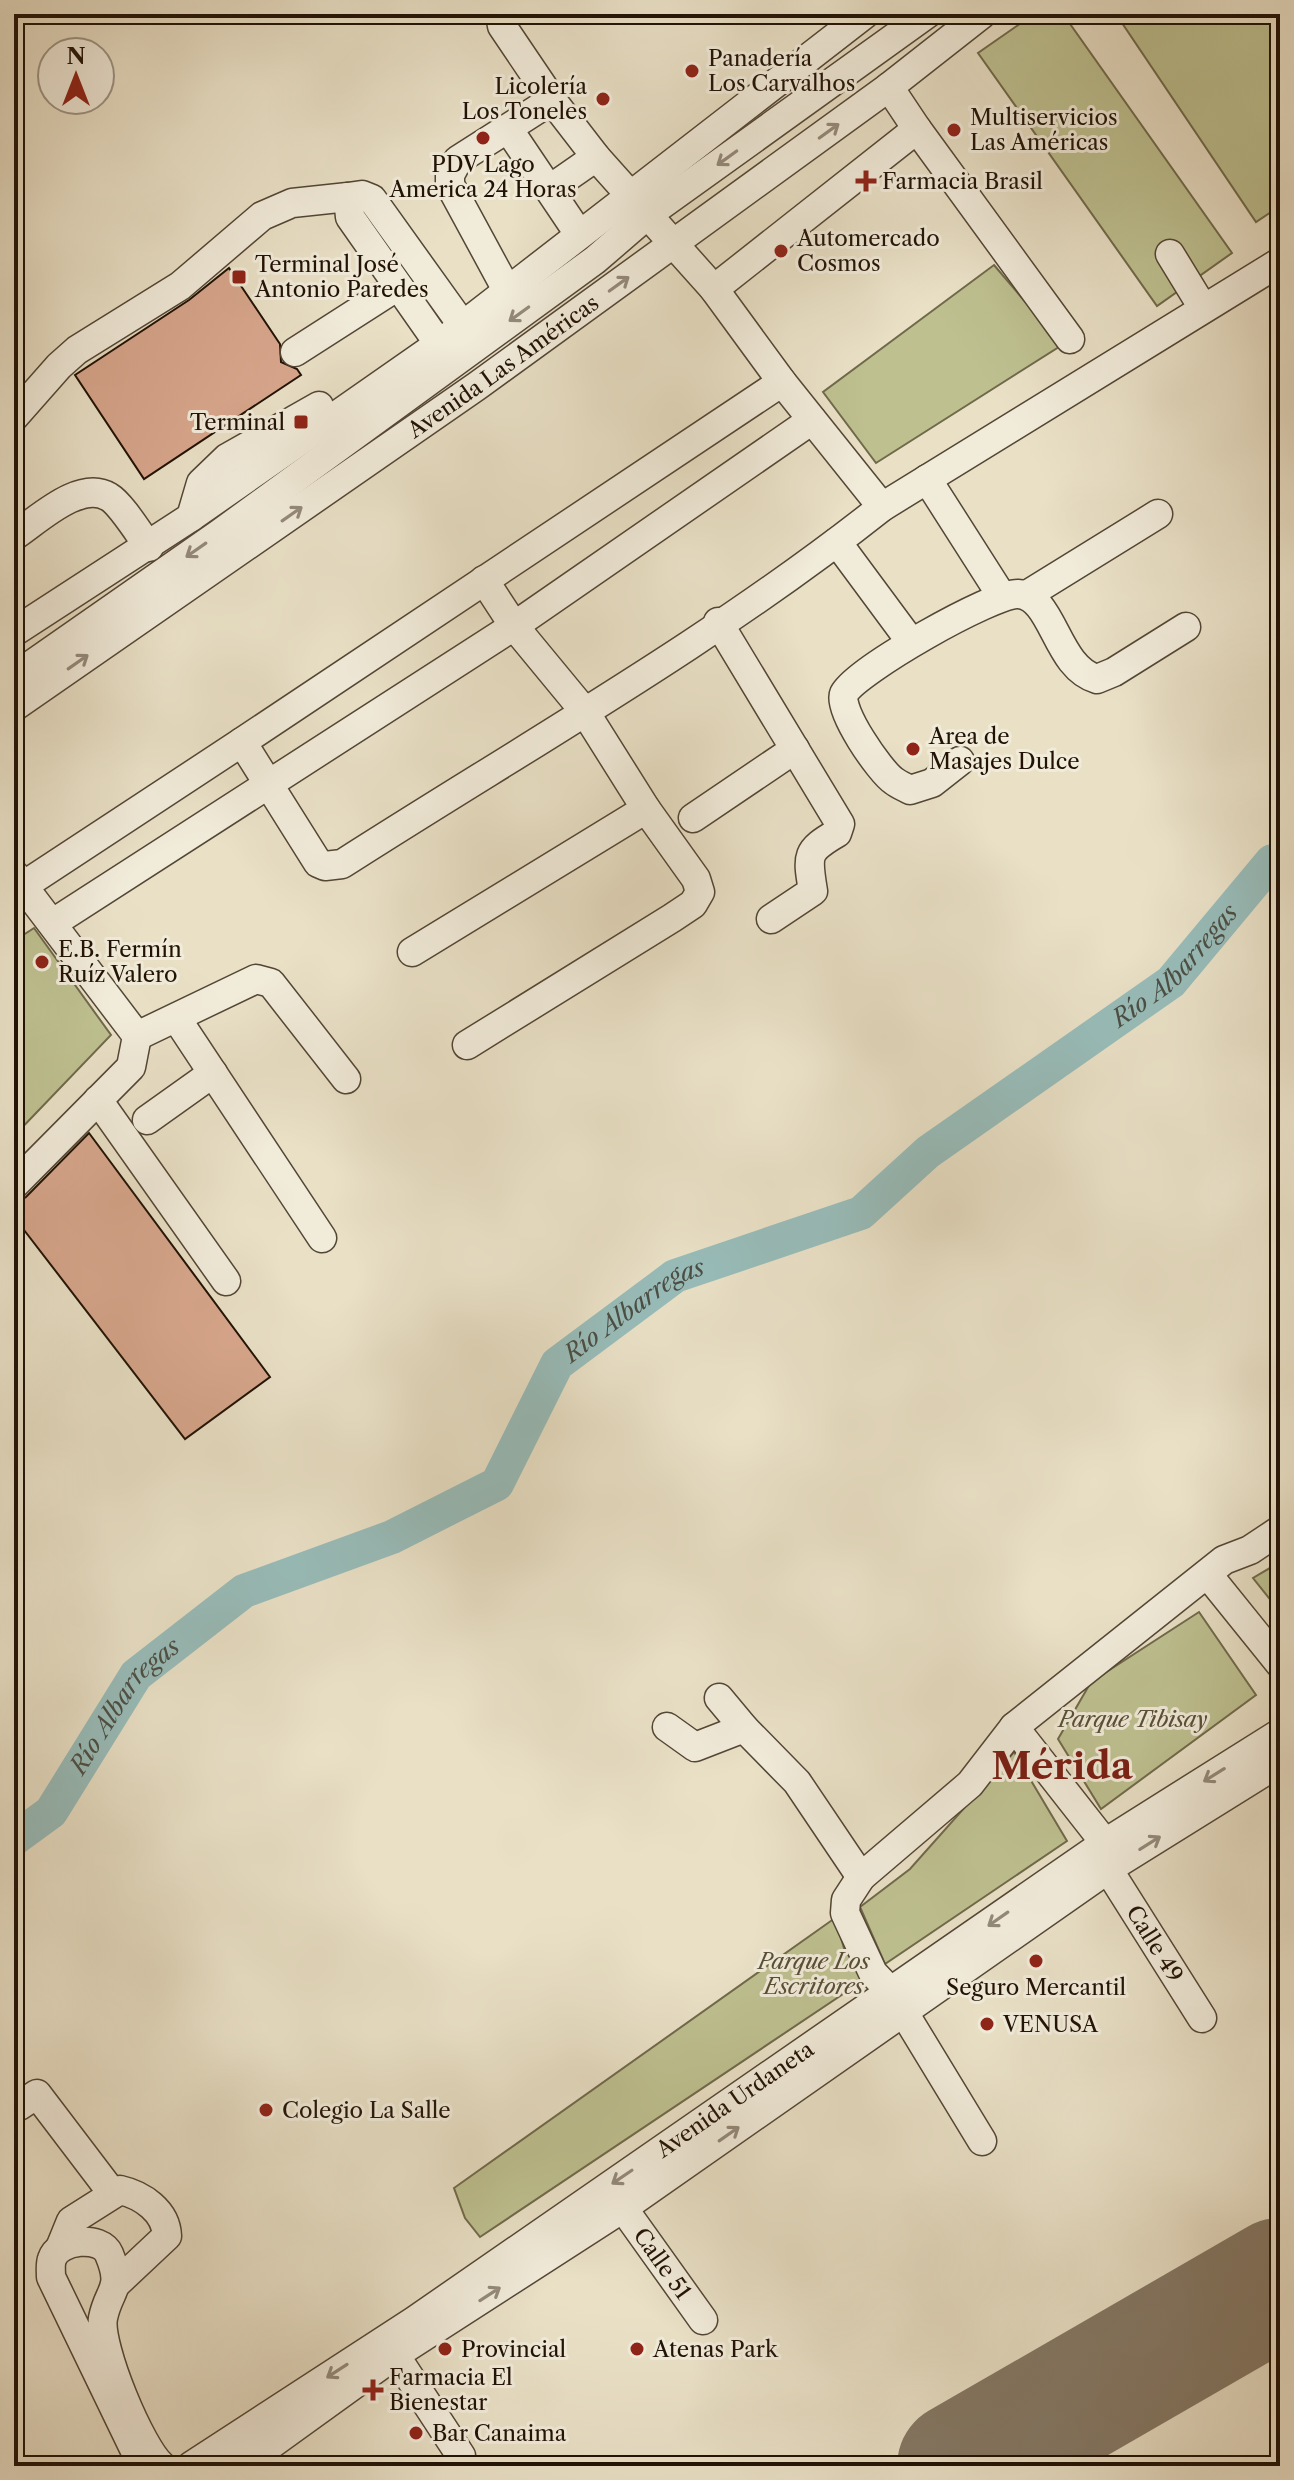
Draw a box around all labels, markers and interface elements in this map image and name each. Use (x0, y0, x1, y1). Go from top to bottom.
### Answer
north arrow (36, 36, 116, 116)
text: N (66, 43, 86, 70)
place label: Panadería Los Carvalhos (708, 45, 855, 97)
marker: Panadería Los Carvalhos (683, 62, 701, 80)
place label: Licolería Los Toneles (462, 73, 587, 125)
marker: Licolería Los Toneles (594, 90, 612, 108)
place label: Multiservicios Las Américas (970, 104, 1118, 156)
marker: Multiservicios Las Américas (945, 121, 963, 139)
one-way arrow (818, 122, 839, 139)
marker: PDV Lago America 24 Horas (474, 129, 492, 147)
one-way arrow (717, 150, 739, 166)
place label: PDV Lago America 24 Horas (388, 151, 577, 203)
place label: Farmacia Brasil (882, 168, 1043, 195)
marker: Farmacia Brasil (857, 172, 875, 190)
place label: Automercado Cosmos (796, 225, 940, 277)
marker: Automercado Cosmos (772, 242, 790, 260)
place label: Terminal José Antonio Paredes (254, 251, 429, 303)
marker: Terminal José Antonio Paredes (230, 268, 248, 286)
one-way arrow (608, 276, 629, 293)
street label: Avenida Las Américas (402, 289, 604, 444)
one-way arrow (509, 306, 531, 322)
place label: Terminal (190, 409, 285, 436)
marker: Terminal (292, 413, 310, 431)
one-way arrow (280, 506, 303, 522)
one-way arrow (186, 542, 208, 558)
one-way arrow (67, 654, 89, 670)
place label: Area de Masajes Dulce (928, 723, 1080, 775)
marker: Area de Masajes Dulce (904, 740, 922, 758)
water label: Río Albarregas (1104, 898, 1244, 1034)
place label: E.B. Fermín Ruíz Valero (58, 936, 182, 988)
marker: E.B. Fermín Ruíz Valero (33, 953, 51, 971)
water label: Río Albarregas (556, 1252, 709, 1369)
water label: Río Albarregas (62, 1631, 186, 1781)
park label: Parque Tibisay (1057, 1706, 1207, 1733)
district label: Mérida (991, 1742, 1134, 1789)
one-way arrow (1203, 1767, 1226, 1783)
one-way arrow (1138, 1835, 1161, 1851)
street label: Calle 49 (1120, 1900, 1189, 1987)
one-way arrow (987, 1911, 1009, 1927)
park label: Parque Los Escritores (756, 1948, 870, 2000)
marker: Seguro Mercantil (1027, 1952, 1045, 1970)
place label: Seguro Mercantil (946, 1974, 1126, 2001)
place label: VENUSA (1002, 2011, 1099, 2038)
marker: VENUSA (978, 2015, 996, 2033)
street label: Avenida Urdaneta (650, 2035, 819, 2164)
place label: Colegio La Salle (282, 2097, 451, 2124)
marker: Colegio La Salle (257, 2101, 275, 2119)
one-way arrow (718, 2126, 739, 2143)
one-way arrow (611, 2169, 633, 2186)
street label: Calle 51 (628, 2223, 697, 2304)
one-way arrow (478, 2286, 501, 2302)
place label: Provincial (461, 2336, 567, 2363)
place label: Atenas Park (652, 2336, 779, 2363)
marker: Provincial (436, 2340, 454, 2358)
marker: Atenas Park (628, 2340, 646, 2358)
one-way arrow (327, 2362, 349, 2379)
place label: Farmacia El Bienestar (389, 2364, 513, 2416)
marker: Farmacia El Bienestar (364, 2381, 382, 2399)
place label: Bar Canaima (432, 2420, 567, 2447)
marker: Bar Canaima (407, 2424, 425, 2442)

